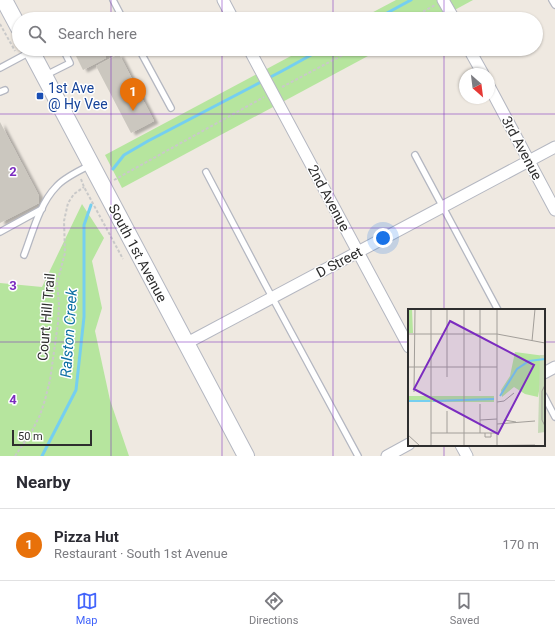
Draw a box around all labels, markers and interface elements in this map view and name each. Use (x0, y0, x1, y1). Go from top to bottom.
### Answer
search box (12, 12, 543, 56)
icon: search (26, 23, 48, 45)
text: Search here (58, 25, 137, 43)
north arrow (459, 68, 495, 104)
pin: 1 (120, 78, 146, 111)
place label: 1st Ave @ Hy Vee (48, 80, 108, 112)
marker: 1st Ave @ Hy Vee (35, 91, 45, 101)
street label: 3rd Avenue (499, 113, 545, 183)
street label: 2nd Avenue (305, 162, 353, 234)
text: 2 (9, 164, 17, 179)
street label: South 1st Avenue (105, 201, 171, 305)
your location (373, 228, 393, 248)
street label: D Street (313, 243, 365, 281)
street label: Court Hill Trail (34, 272, 58, 362)
text: 3 (9, 278, 17, 293)
water label: Ralston Creek (57, 287, 81, 378)
inset map (408, 309, 545, 446)
text: 4 (9, 392, 17, 407)
scale bar (12, 428, 92, 447)
text: 50 m (18, 430, 43, 443)
text: Nearby (16, 472, 71, 492)
text: Pizza Hut (54, 528, 119, 546)
text: 1 (25, 537, 33, 552)
text: 170 m (502, 537, 539, 552)
text: Restaurant · South 1st Avenue (54, 546, 228, 561)
tab: Map (76, 590, 98, 627)
tab: Directions (249, 590, 298, 627)
tab: Saved (450, 590, 479, 627)

